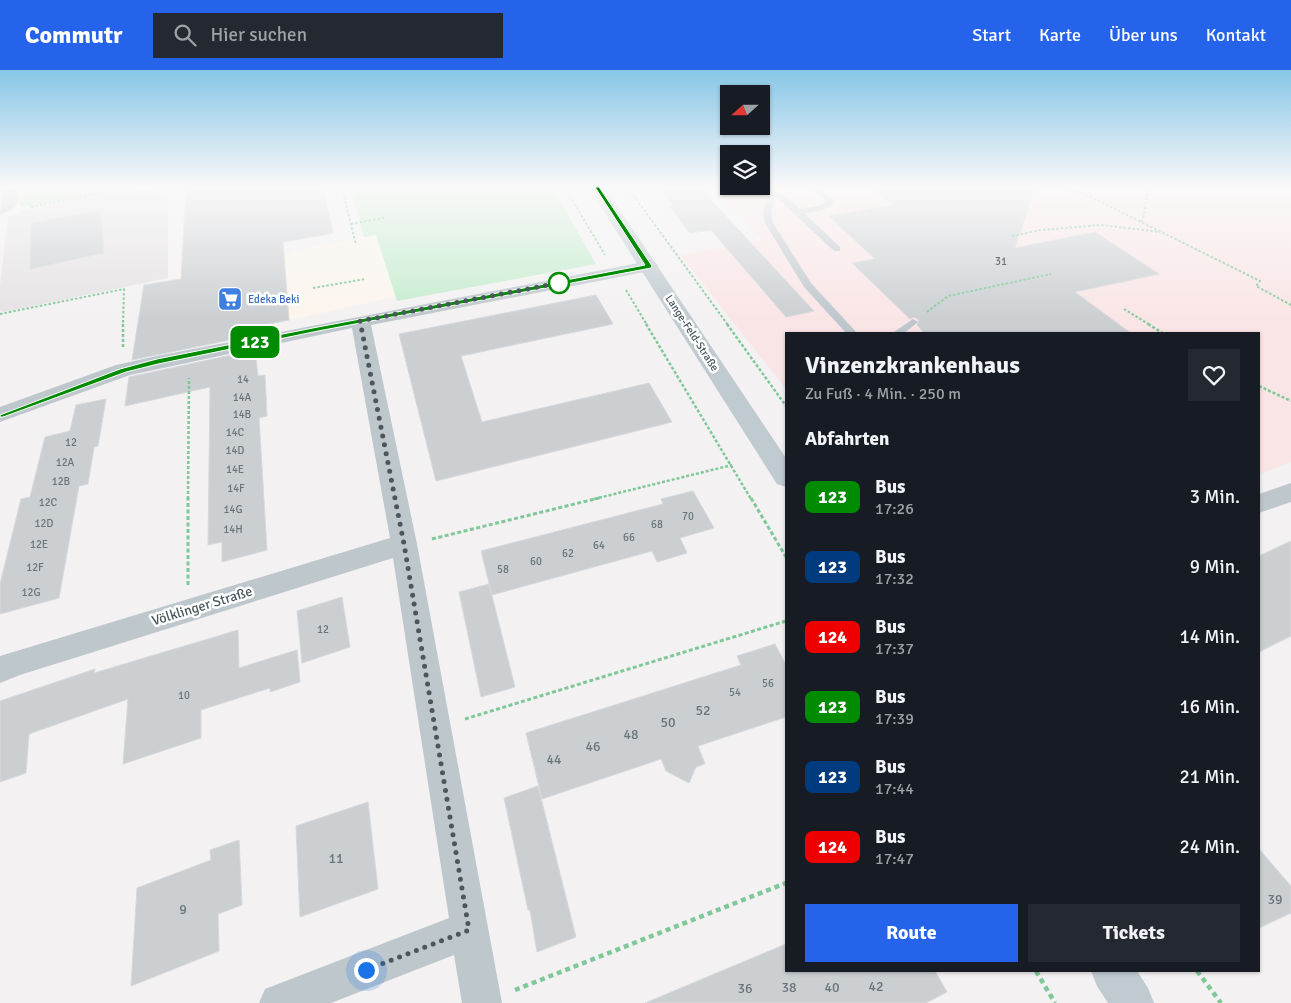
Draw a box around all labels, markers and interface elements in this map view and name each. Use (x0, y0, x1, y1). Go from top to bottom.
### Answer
search box (153, 13, 503, 58)
text: Commutr (25, 20, 123, 50)
icon: search (171, 21, 199, 49)
text: Hier suchen (211, 23, 307, 47)
text: Start (972, 24, 1011, 46)
text: Karte (1039, 24, 1081, 46)
text: Über uns (1109, 24, 1178, 46)
text: Kontakt (1206, 24, 1266, 46)
north arrow (720, 85, 770, 135)
map controls (720, 85, 770, 195)
button: layers (720, 145, 770, 195)
house number: 31 (995, 255, 1007, 268)
unlabelled marker (548, 272, 570, 294)
supermarket icon: Edeka Beki (217, 286, 243, 312)
place label: Edeka Beki (248, 293, 300, 306)
street label: Lange-Feld-Straße (663, 293, 721, 373)
line badge: 123 (226, 326, 284, 358)
text: 123 (240, 331, 270, 353)
button: heart (1188, 349, 1240, 401)
text: Vinzenzkrankenhaus (805, 350, 1020, 380)
house number: 14 (237, 373, 249, 386)
text: Zu Fuß · 4 Min. · 250 m (805, 384, 961, 404)
house number: 14A (233, 391, 252, 404)
house number: 14B (233, 408, 252, 421)
house number: 14C (226, 426, 245, 439)
text: Abfahrten (805, 427, 889, 451)
house number: 12 (65, 436, 77, 449)
house number: 14D (225, 444, 245, 457)
house number: 12A (56, 456, 75, 469)
house number: 14E (226, 463, 244, 476)
house number: 12B (52, 475, 71, 488)
text: Bus (875, 475, 906, 499)
house number: 14F (227, 482, 245, 495)
text: 3 Min. (1190, 485, 1240, 509)
text: 123 (818, 486, 847, 508)
house number: 12C (39, 496, 58, 509)
text: 17:26 (875, 499, 914, 519)
house number: 14G (224, 503, 242, 516)
house number: 70 (682, 510, 694, 523)
house number: 12D (34, 517, 54, 530)
house number: 68 (651, 518, 663, 531)
house number: 14H (223, 523, 243, 536)
house number: 66 (623, 531, 635, 544)
house number: 12E (30, 538, 48, 551)
house number: 64 (593, 539, 605, 552)
text: Bus (875, 545, 906, 569)
house number: 62 (562, 547, 574, 560)
house number: 60 (530, 555, 542, 568)
text: 9 Min. (1190, 555, 1240, 579)
text: 123 (818, 556, 847, 578)
house number: 12F (26, 561, 44, 574)
house number: 58 (497, 563, 509, 576)
text: 17:32 (875, 569, 914, 589)
street label: Völklinger Straße (150, 583, 254, 629)
house number: 12G (22, 586, 40, 599)
text: Bus (875, 615, 906, 639)
house number: 12 (317, 623, 329, 636)
text: 14 Min. (1179, 625, 1240, 649)
text: 124 (818, 626, 847, 648)
text: 17:37 (875, 639, 914, 659)
house number: 56 (762, 677, 774, 690)
text: Bus (875, 685, 906, 709)
house number: 54 (729, 686, 741, 699)
house number: 10 (178, 689, 190, 702)
text: 16 Min. (1179, 695, 1240, 719)
text: 123 (818, 696, 847, 718)
house number: 52 (695, 702, 711, 719)
text: 17:39 (875, 709, 914, 729)
house number: 50 (660, 714, 676, 731)
house number: 48 (623, 726, 639, 743)
house number: 46 (585, 738, 601, 755)
house number: 44 (546, 751, 562, 768)
text: Bus (875, 755, 906, 779)
text: 21 Min. (1179, 765, 1240, 789)
text: 123 (818, 766, 847, 788)
text: 17:44 (875, 779, 914, 799)
text: Bus (875, 825, 906, 849)
text: 24 Min. (1179, 835, 1240, 859)
text: 124 (818, 836, 847, 858)
text: 17:47 (875, 849, 914, 869)
house number: 11 (328, 850, 344, 867)
house number: 39 (1267, 891, 1283, 908)
house number: 9 (179, 901, 187, 918)
button: Route (805, 904, 1018, 962)
button: Tickets (1028, 904, 1240, 962)
your location (354, 958, 379, 983)
house number: 42 (868, 978, 884, 995)
house number: 38 (781, 979, 797, 996)
house number: 40 (824, 979, 840, 996)
house number: 36 (737, 980, 753, 997)

